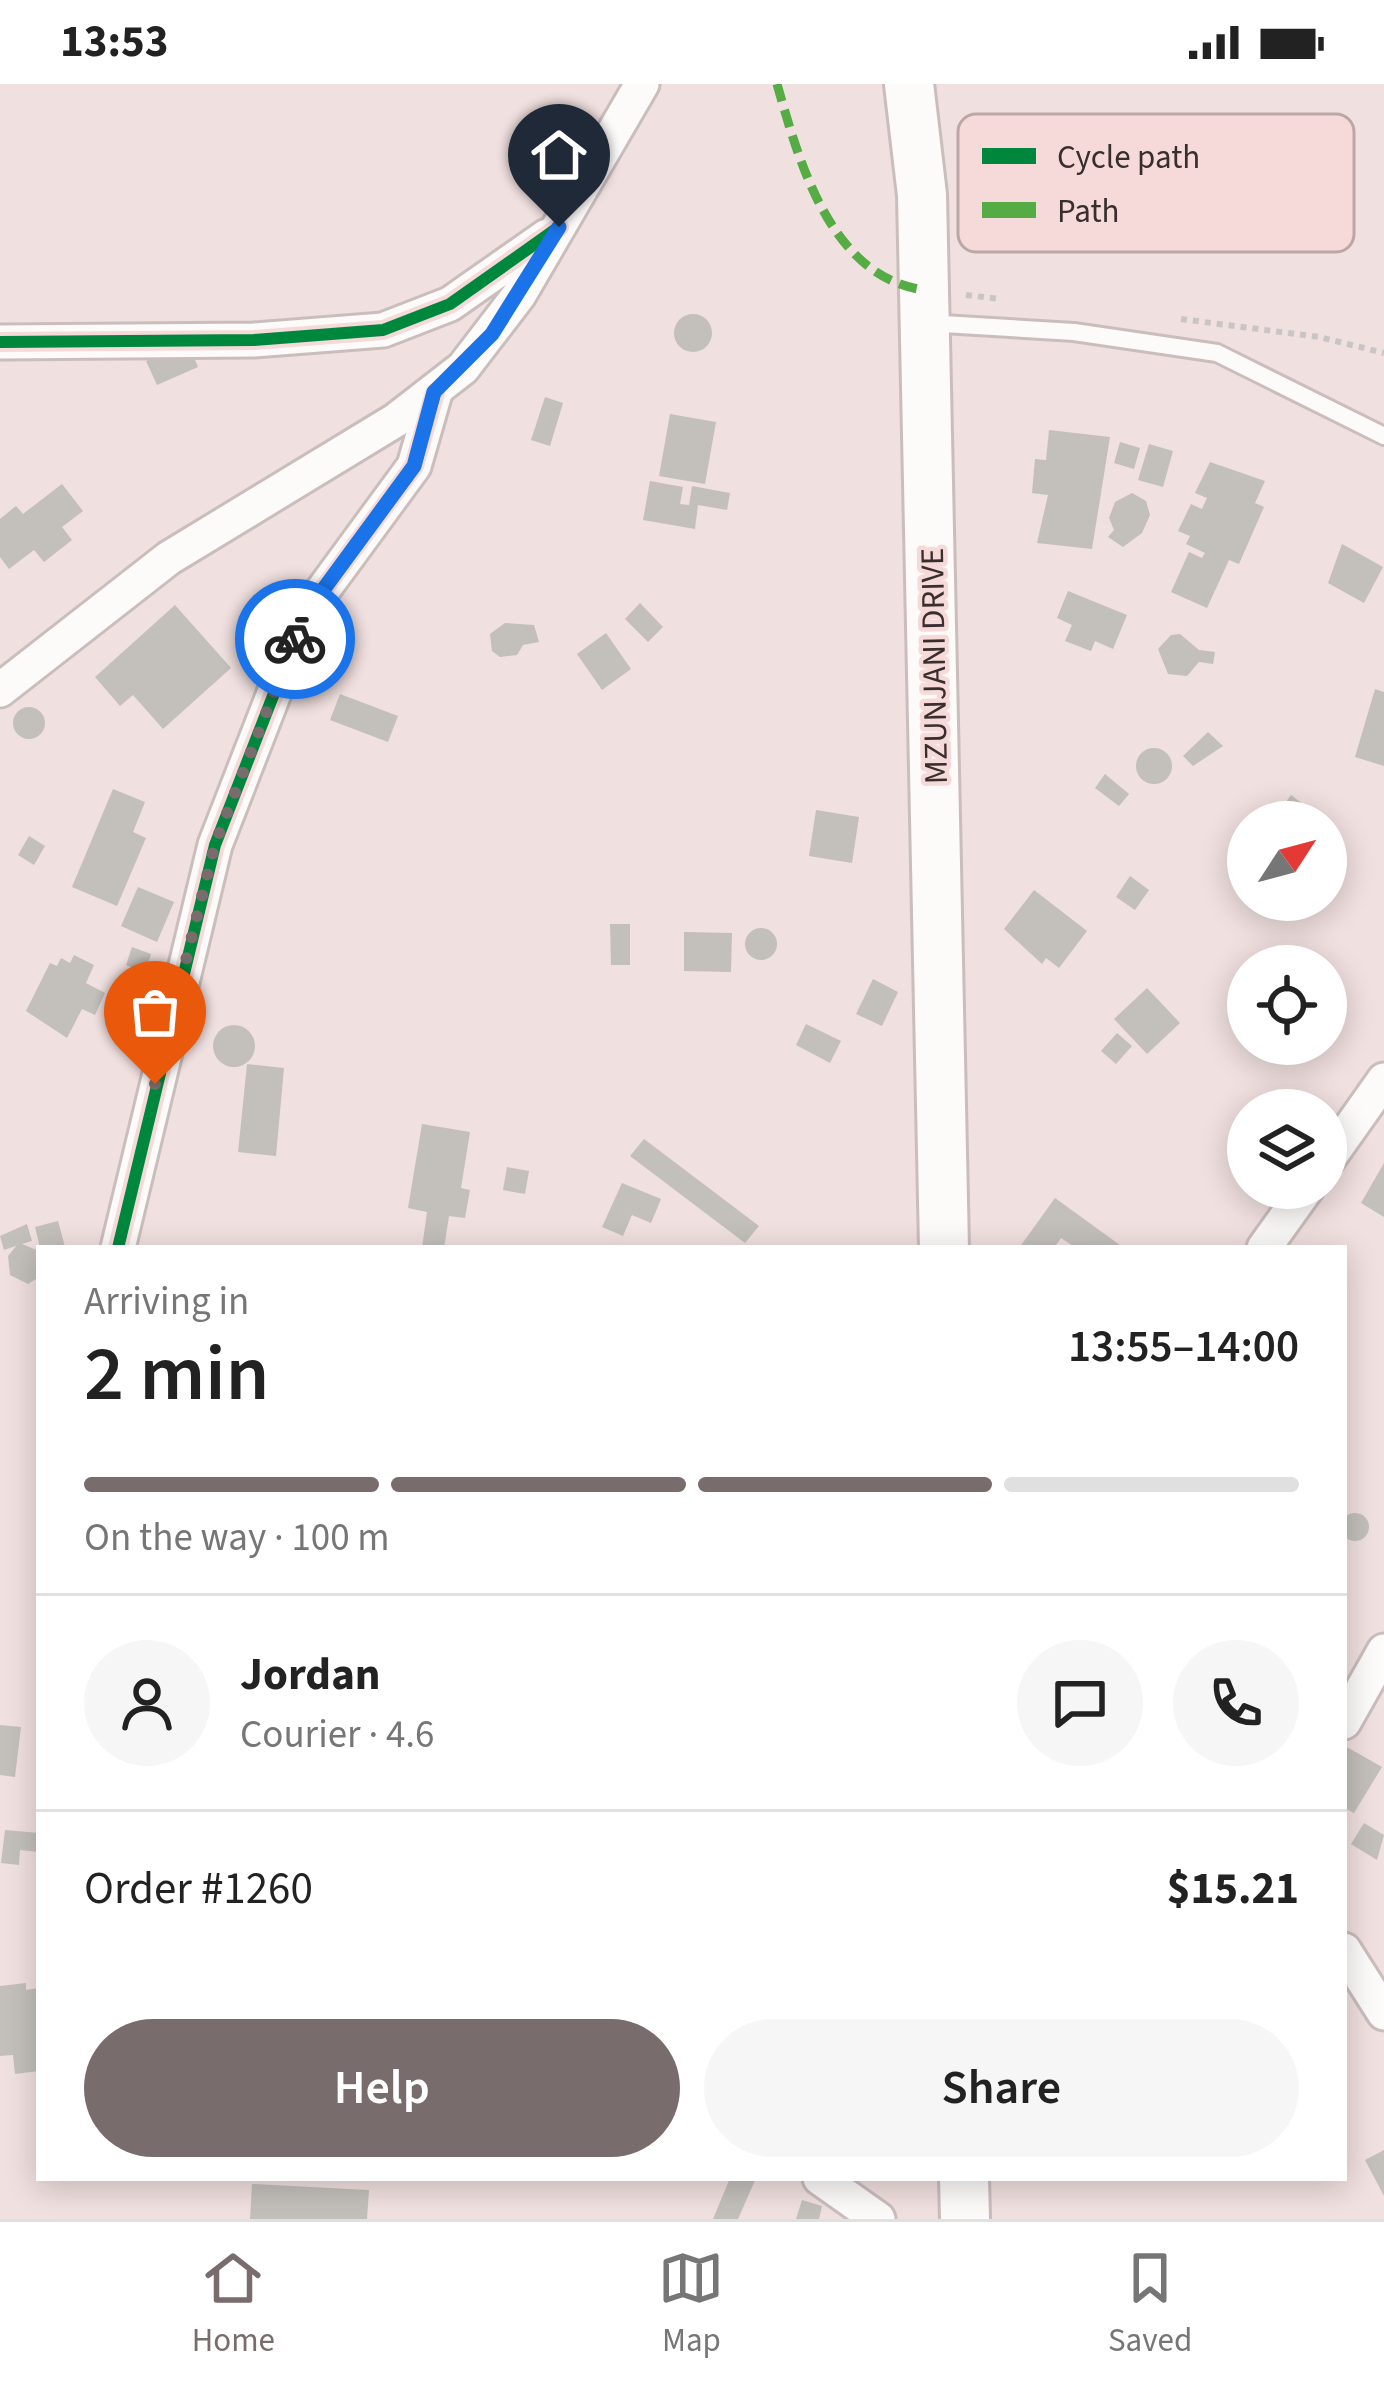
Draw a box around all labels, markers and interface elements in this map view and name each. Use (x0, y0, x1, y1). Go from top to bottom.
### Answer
text: 13:53 (60, 10, 169, 74)
pin (508, 104, 610, 227)
legend (958, 114, 1354, 252)
icon: home (526, 122, 592, 188)
text: Cycle path (1057, 134, 1200, 181)
text: Path (1057, 188, 1120, 235)
street label: MZUNJANI DRIVE (909, 547, 960, 785)
courier (235, 579, 355, 699)
icon: bike (262, 606, 328, 672)
north arrow (1227, 801, 1347, 921)
map controls (1227, 801, 1347, 1209)
button: locate (1227, 945, 1347, 1065)
pin (104, 961, 206, 1084)
icon: bag (122, 979, 188, 1045)
button: layers (1227, 1089, 1347, 1209)
text: Arriving in (84, 1274, 249, 1330)
text: 13:55–14:00 (1068, 1315, 1299, 1379)
text: 2 min (84, 1319, 269, 1430)
text: On the way · 100 m (84, 1510, 390, 1566)
button: person (84, 1640, 210, 1766)
button: chat (1017, 1640, 1143, 1766)
button: phone (1173, 1640, 1299, 1766)
text: Jordan (240, 1643, 381, 1707)
text: Courier · 4.6 (240, 1707, 434, 1763)
text: Order #1260 (84, 1857, 313, 1921)
text: $15.21 (1167, 1857, 1299, 1921)
button: Help (84, 2019, 680, 2157)
button: Share (704, 2019, 1299, 2157)
tab: Home (192, 2245, 275, 2364)
tab: Map (658, 2245, 724, 2364)
tab: Saved (1108, 2245, 1192, 2364)

